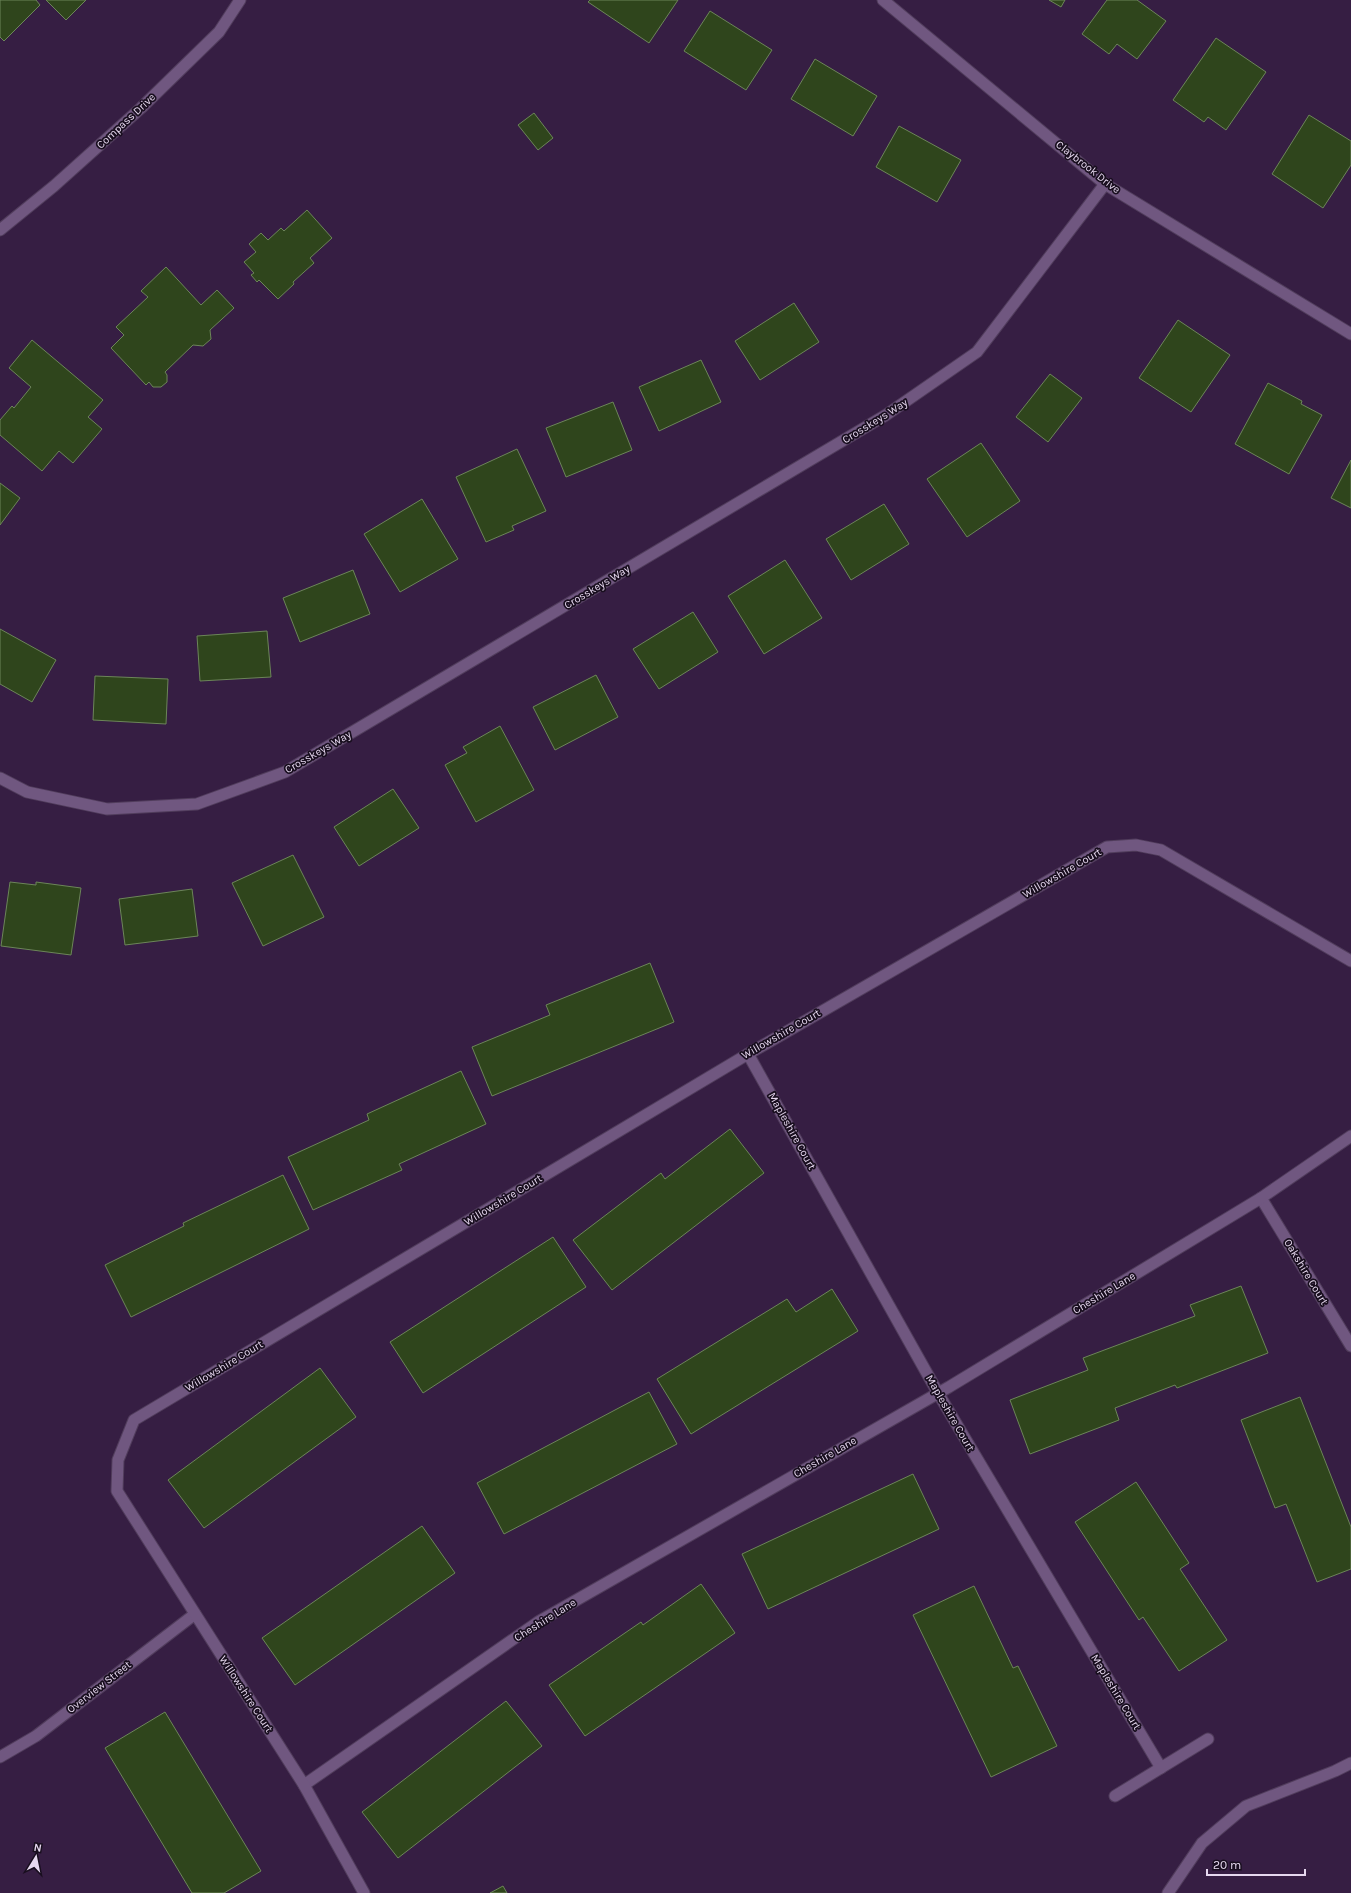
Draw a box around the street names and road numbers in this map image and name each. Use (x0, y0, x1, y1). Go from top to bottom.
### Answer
street label: Compass Drive (94, 90, 158, 151)
street label: Claybrook Drive (1053, 138, 1123, 196)
street label: Crosskeys Way (840, 396, 910, 446)
street label: Crosskeys Way (562, 562, 632, 612)
street label: Crosskeys Way (283, 728, 353, 776)
street label: Willowshire Court (1020, 845, 1104, 901)
street label: Willowshire Court (739, 1006, 823, 1062)
street label: Mapleshire Court (765, 1090, 819, 1172)
street label: Willowshire Court (462, 1172, 544, 1228)
street label: Oakshire Court (1281, 1237, 1331, 1307)
street label: Cheshire Lane (1070, 1269, 1138, 1317)
street label: Willowshire Court (183, 1338, 265, 1394)
street label: Mapleshire Court (923, 1373, 977, 1453)
street label: Cheshire Lane (791, 1434, 859, 1480)
street label: Cheshire Lane (512, 1596, 579, 1644)
street label: Mapleshire Court (1088, 1652, 1144, 1732)
street label: Willowshire Court (216, 1653, 276, 1735)
street label: Overview Street (64, 1658, 134, 1716)

